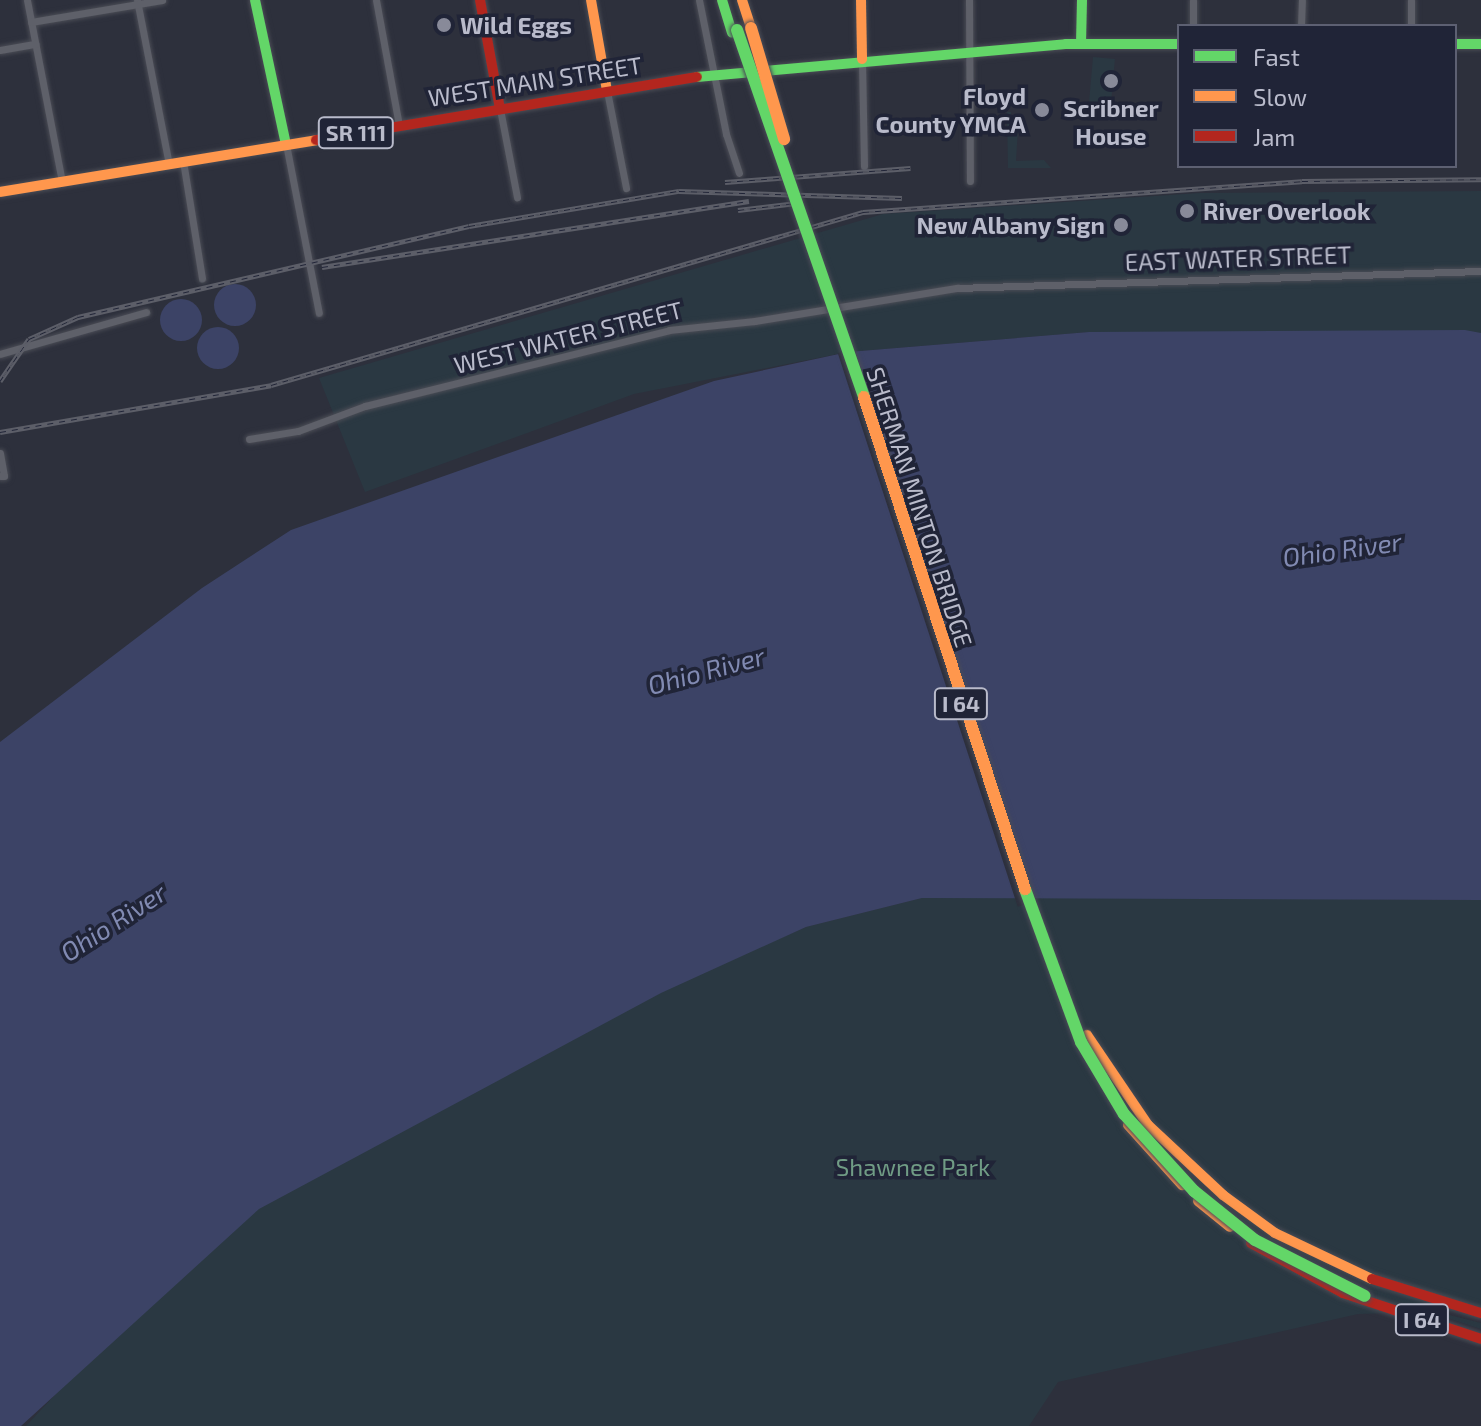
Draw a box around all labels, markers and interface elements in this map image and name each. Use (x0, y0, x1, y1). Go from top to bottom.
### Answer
place label: Wild Eggs (460, 11, 572, 39)
marker: Wild Eggs (435, 16, 453, 34)
legend (1177, 24, 1457, 168)
text: Fast (1253, 42, 1300, 71)
street label: WEST MAIN STREET (426, 50, 644, 112)
marker: Scribner House (1102, 72, 1120, 90)
place label: Floyd County YMCA (874, 82, 1026, 138)
text: Slow (1253, 82, 1307, 111)
place label: Scribner House (1063, 94, 1159, 150)
marker: Floyd County YMCA (1033, 101, 1051, 119)
road number: SR 111 (316, 115, 396, 151)
text: Jam (1253, 122, 1295, 151)
place label: River Overlook (1203, 197, 1371, 225)
marker: River Overlook (1178, 202, 1196, 220)
place label: New Albany Sign (915, 211, 1105, 239)
marker: New Albany Sign (1112, 216, 1130, 234)
street label: EAST WATER STREET (1124, 240, 1352, 276)
street label: WEST WATER STREET (450, 295, 686, 379)
street label: SHERMAN MINTON BRIDGE (861, 363, 979, 651)
water label: Ohio River (1281, 525, 1403, 573)
water label: Ohio River (644, 639, 768, 701)
road number: I 64 (933, 686, 989, 722)
water label: Ohio River (54, 876, 172, 968)
park label: Shawnee Park (836, 1153, 990, 1181)
road number: I 64 (1394, 1302, 1450, 1338)

